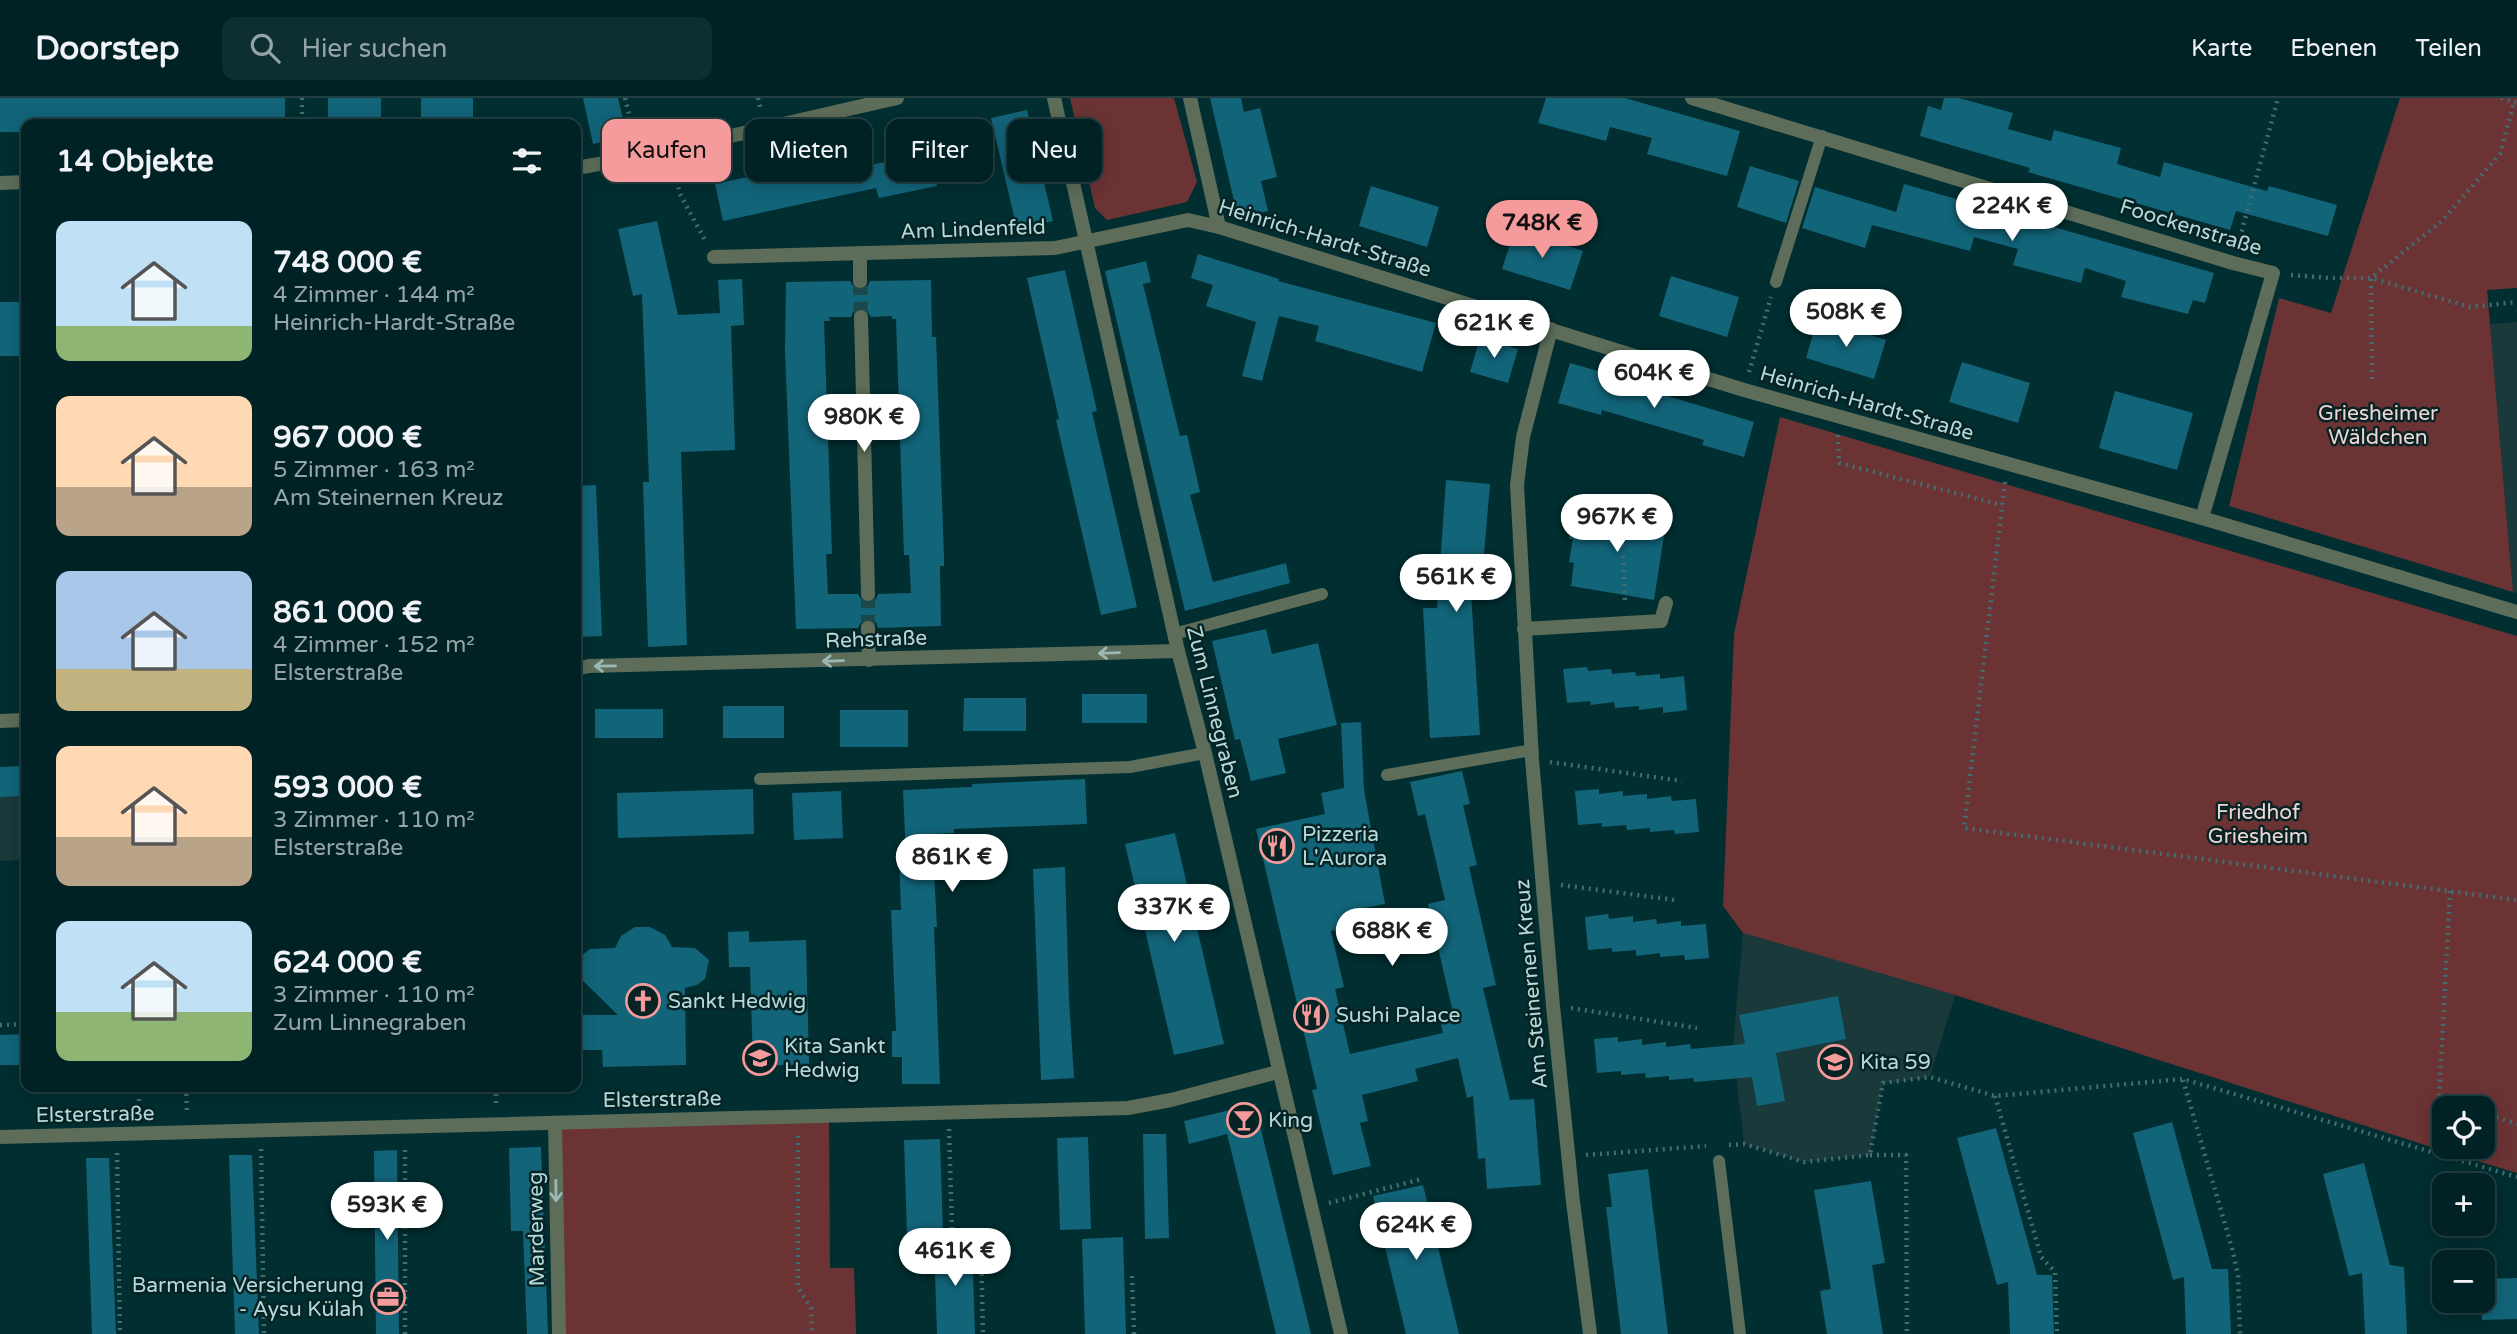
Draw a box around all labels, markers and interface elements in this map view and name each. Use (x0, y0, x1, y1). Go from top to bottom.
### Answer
search box (222, 17, 712, 80)
text: Doorstep (35, 29, 180, 68)
icon: search (246, 29, 284, 67)
text: Hier suchen (302, 33, 447, 64)
text: Karte (2191, 34, 2252, 63)
text: Ebenen (2290, 34, 2377, 63)
text: Teilen (2415, 34, 2482, 63)
chip: Kaufen (602, 119, 731, 182)
chip: Mieten (745, 119, 872, 182)
chip: Filter (886, 119, 993, 182)
chip: Neu (1007, 119, 1102, 182)
icon: filters (508, 142, 546, 180)
text: 14 Objekte (56, 143, 214, 180)
pin: 224K € (1955, 184, 2069, 243)
text: 224K € (1972, 192, 2052, 220)
street label: Heinrich-Hardt-Straße (1215, 194, 1434, 283)
street label: Foockenstraße (2117, 194, 2265, 261)
pin: 748K € (1485, 200, 1599, 260)
text: 748K € (1502, 209, 1582, 237)
street label: Am Lindenfeld (900, 214, 1046, 245)
text: 748 000 € (273, 244, 422, 281)
icon: home (112, 249, 196, 333)
text: 4 Zimmer · 144 m² (273, 281, 475, 309)
pin: 508K € (1789, 289, 1903, 349)
text: 508K € (1806, 298, 1886, 326)
pin: 621K € (1437, 300, 1551, 360)
text: Heinrich-Hardt-Straße (273, 309, 515, 337)
text: 621K € (1454, 309, 1534, 337)
pin: 604K € (1597, 350, 1711, 410)
text: 604K € (1614, 359, 1694, 387)
street label: Heinrich-Hardt-Straße (1757, 361, 1977, 446)
pin: 980K € (807, 394, 921, 454)
park label: Griesheimer Wäldchen (2318, 401, 2438, 450)
text: 980K € (824, 403, 904, 431)
text: 967 000 € (273, 419, 422, 456)
icon: home (112, 424, 196, 508)
text: 5 Zimmer · 163 m² (273, 456, 475, 484)
text: Am Steinernen Kreuz (273, 484, 503, 512)
pin: 967K € (1560, 494, 1674, 554)
text: 967K € (1577, 503, 1657, 531)
pin: 561K € (1399, 554, 1513, 614)
text: 561K € (1416, 563, 1496, 591)
text: 861 000 € (273, 594, 422, 631)
icon: home (112, 599, 196, 683)
street label: Zum Linnegraben (1181, 623, 1248, 801)
street label: Rehstraße (825, 625, 928, 654)
text: 4 Zimmer · 152 m² (273, 631, 475, 659)
one-way arrow (1098, 647, 1121, 660)
one-way arrow (822, 654, 845, 667)
text: Elsterstraße (273, 659, 403, 687)
one-way arrow (594, 659, 617, 673)
text: 593 000 € (273, 769, 422, 806)
icon: home (112, 774, 196, 858)
park label: Friedhof Griesheim (2208, 800, 2308, 849)
text: 3 Zimmer · 110 m² (273, 806, 475, 834)
place label: Pizzeria L'Aurora (1302, 822, 1387, 871)
restaurant icon: Pizzeria L'Aurora (1258, 827, 1296, 865)
text: Elsterstraße (273, 834, 403, 862)
pin: 861K € (895, 834, 1009, 894)
text: 861K € (912, 843, 992, 871)
street label: Am Steinernen Kreuz (1510, 878, 1553, 1090)
pin: 337K € (1117, 884, 1231, 944)
text: 337K € (1134, 893, 1214, 921)
pin: 688K € (1335, 908, 1449, 968)
text: 688K € (1352, 917, 1432, 945)
text: 624 000 € (273, 944, 422, 981)
icon: home (112, 949, 196, 1033)
text: 3 Zimmer · 110 m² (273, 981, 475, 1009)
church icon: Sankt Hedwig (624, 982, 662, 1020)
place label: Sankt Hedwig (668, 989, 806, 1014)
restaurant icon: Sushi Palace (1292, 996, 1330, 1034)
place label: Sushi Palace (1336, 1003, 1461, 1028)
text: Zum Linnegraben (273, 1009, 467, 1037)
place label: Kita Sankt Hedwig (784, 1034, 886, 1083)
school or university icon: Kita Sankt Hedwig (741, 1039, 779, 1077)
school or university icon: Kita 59 (1816, 1043, 1854, 1081)
place label: Kita 59 (1860, 1050, 1931, 1075)
street label: Elsterstraße (602, 1086, 722, 1113)
map controls (2432, 1096, 2495, 1313)
button: locate (2432, 1096, 2495, 1159)
street label: Elsterstraße (35, 1101, 155, 1128)
bar icon: King (1225, 1101, 1263, 1139)
place label: King (1268, 1108, 1313, 1133)
street label: Marderweg (523, 1171, 550, 1287)
button: + (2432, 1173, 2495, 1236)
one-way arrow (549, 1179, 563, 1202)
pin: 593K € (330, 1182, 444, 1242)
text: 593K € (347, 1191, 427, 1219)
pin: 624K € (1359, 1202, 1473, 1262)
text: 624K € (1376, 1211, 1456, 1239)
pin: 461K € (898, 1228, 1012, 1288)
text: 461K € (915, 1237, 995, 1265)
button: − (2432, 1250, 2495, 1313)
place label: Barmenia Versicherung - Aysu Külah (132, 1273, 364, 1322)
office icon: Barmenia Versicherung - Aysu Külah (369, 1278, 407, 1316)

